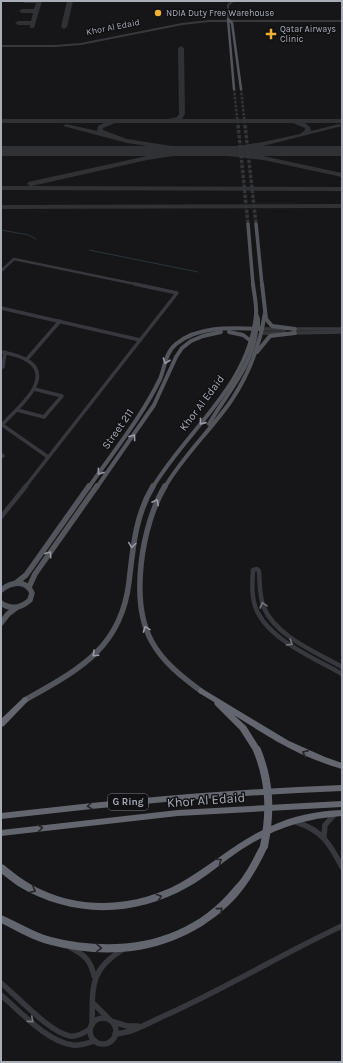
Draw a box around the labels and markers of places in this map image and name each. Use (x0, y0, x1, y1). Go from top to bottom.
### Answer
marker: NDIA Duty Free Warehouse (153, 8, 163, 18)
place label: NDIA Duty Free Warehouse (166, 8, 274, 18)
place label: Qatar Airways Clinic (280, 24, 336, 44)
marker: Qatar Airways Clinic (265, 28, 277, 40)

